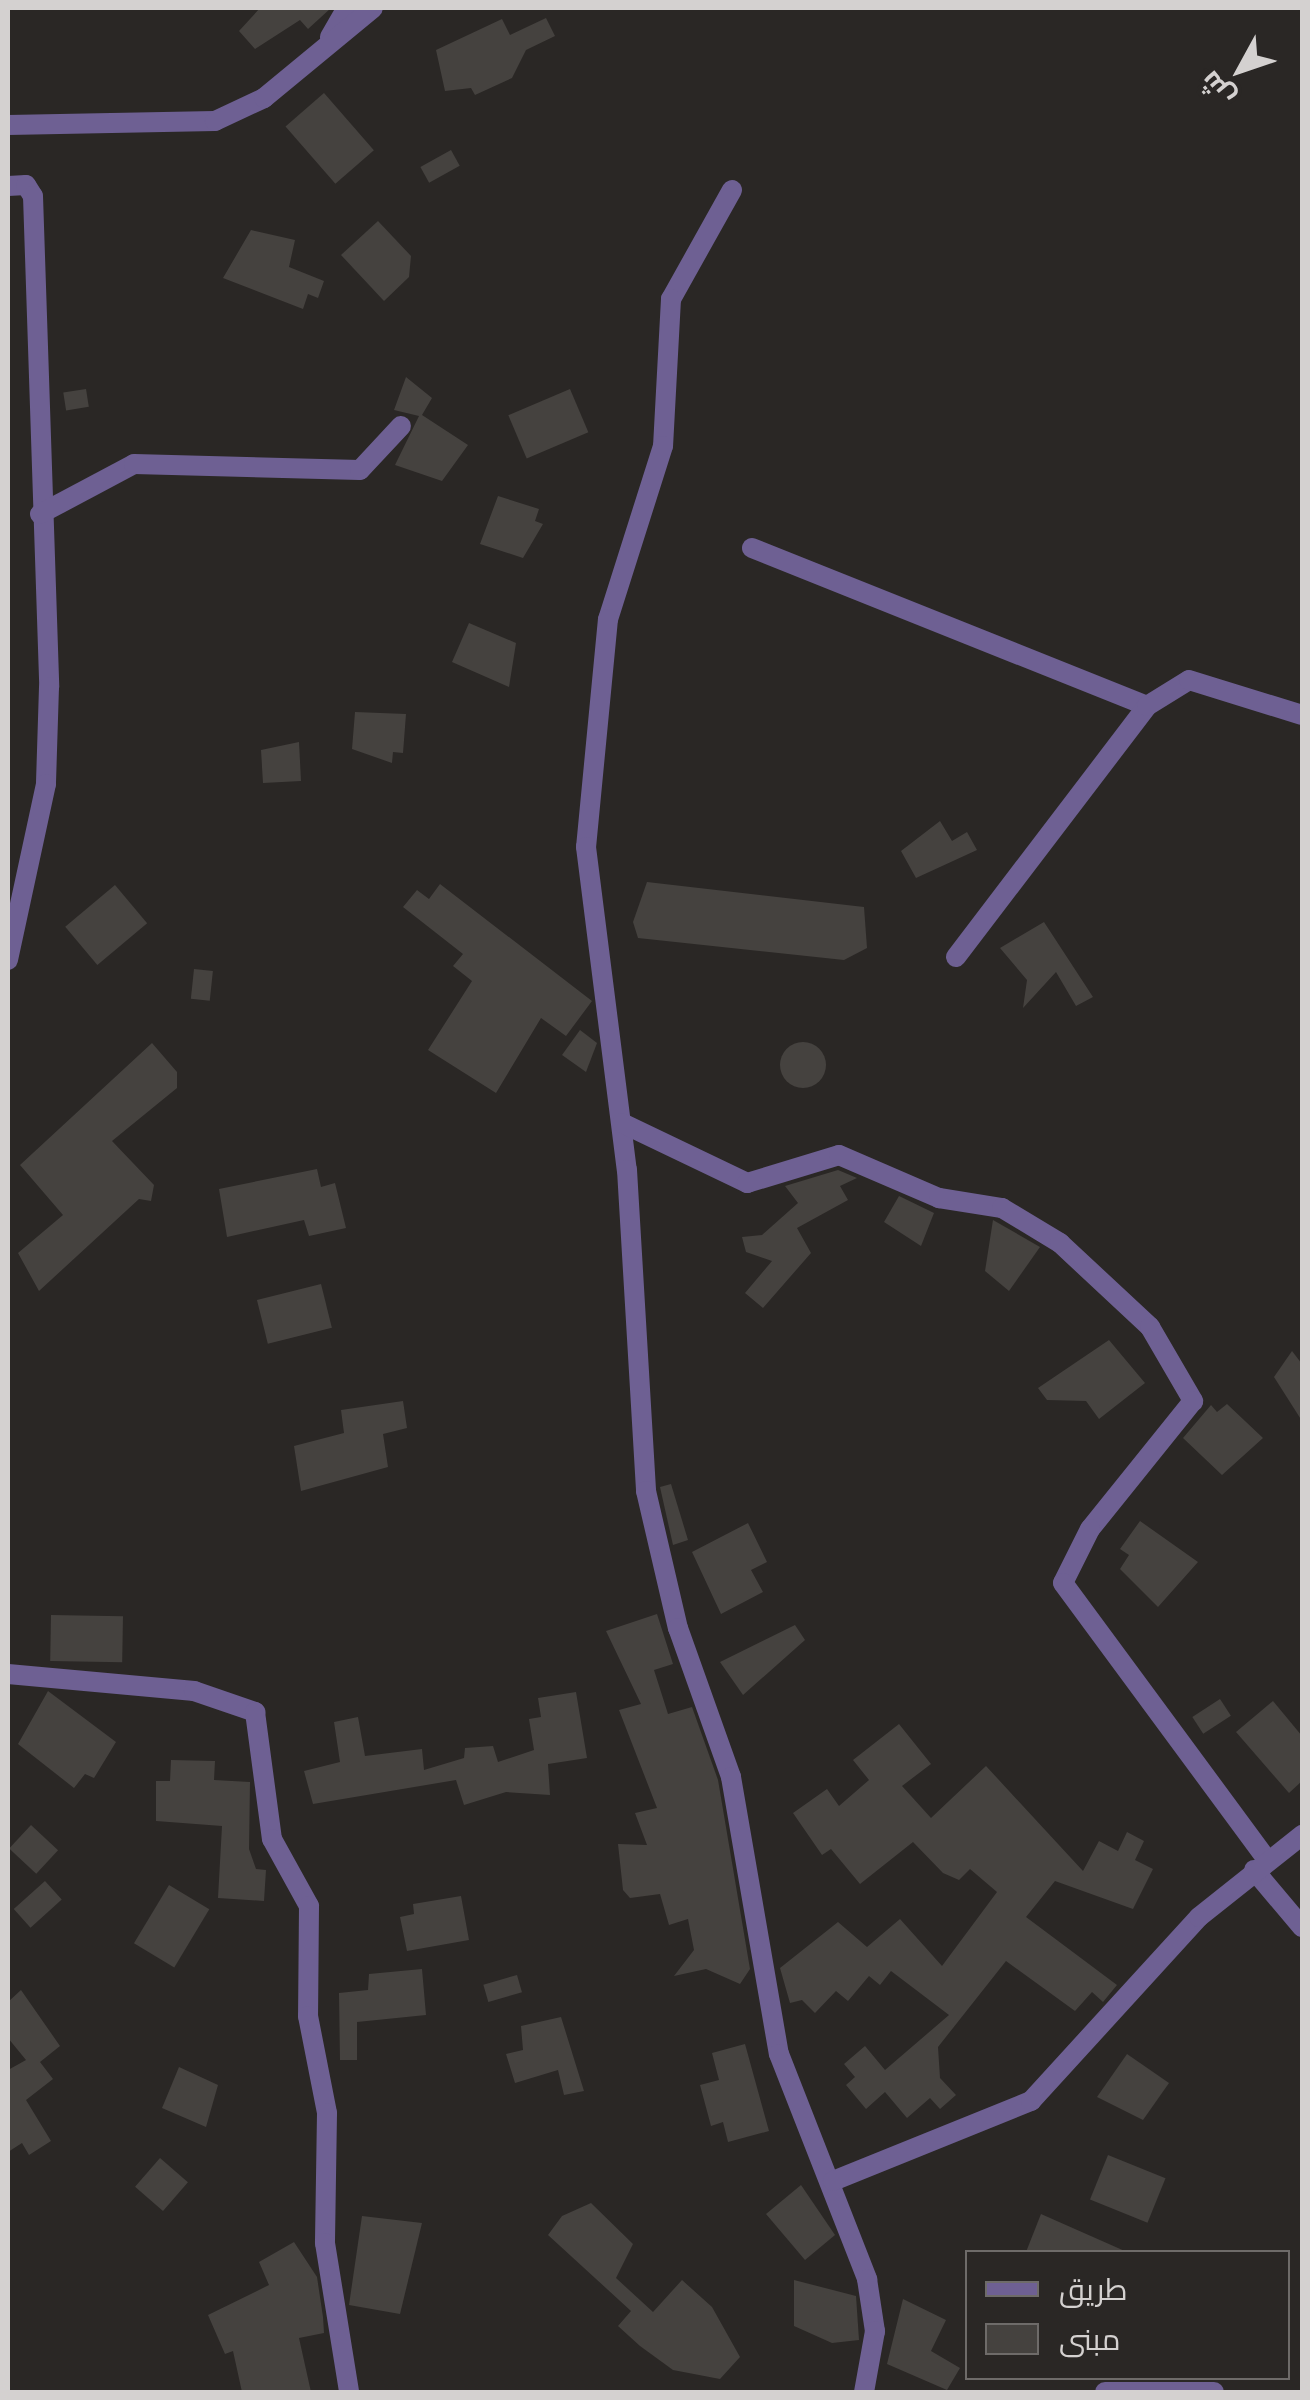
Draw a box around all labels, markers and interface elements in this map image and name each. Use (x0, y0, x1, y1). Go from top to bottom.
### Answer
north arrow (1190, 20, 1290, 120)
text: ش (1192, 65, 1242, 115)
legend (965, 2250, 1290, 2380)
text: طريق (1059, 2270, 1128, 2308)
text: مبنى (1059, 2320, 1120, 2358)

